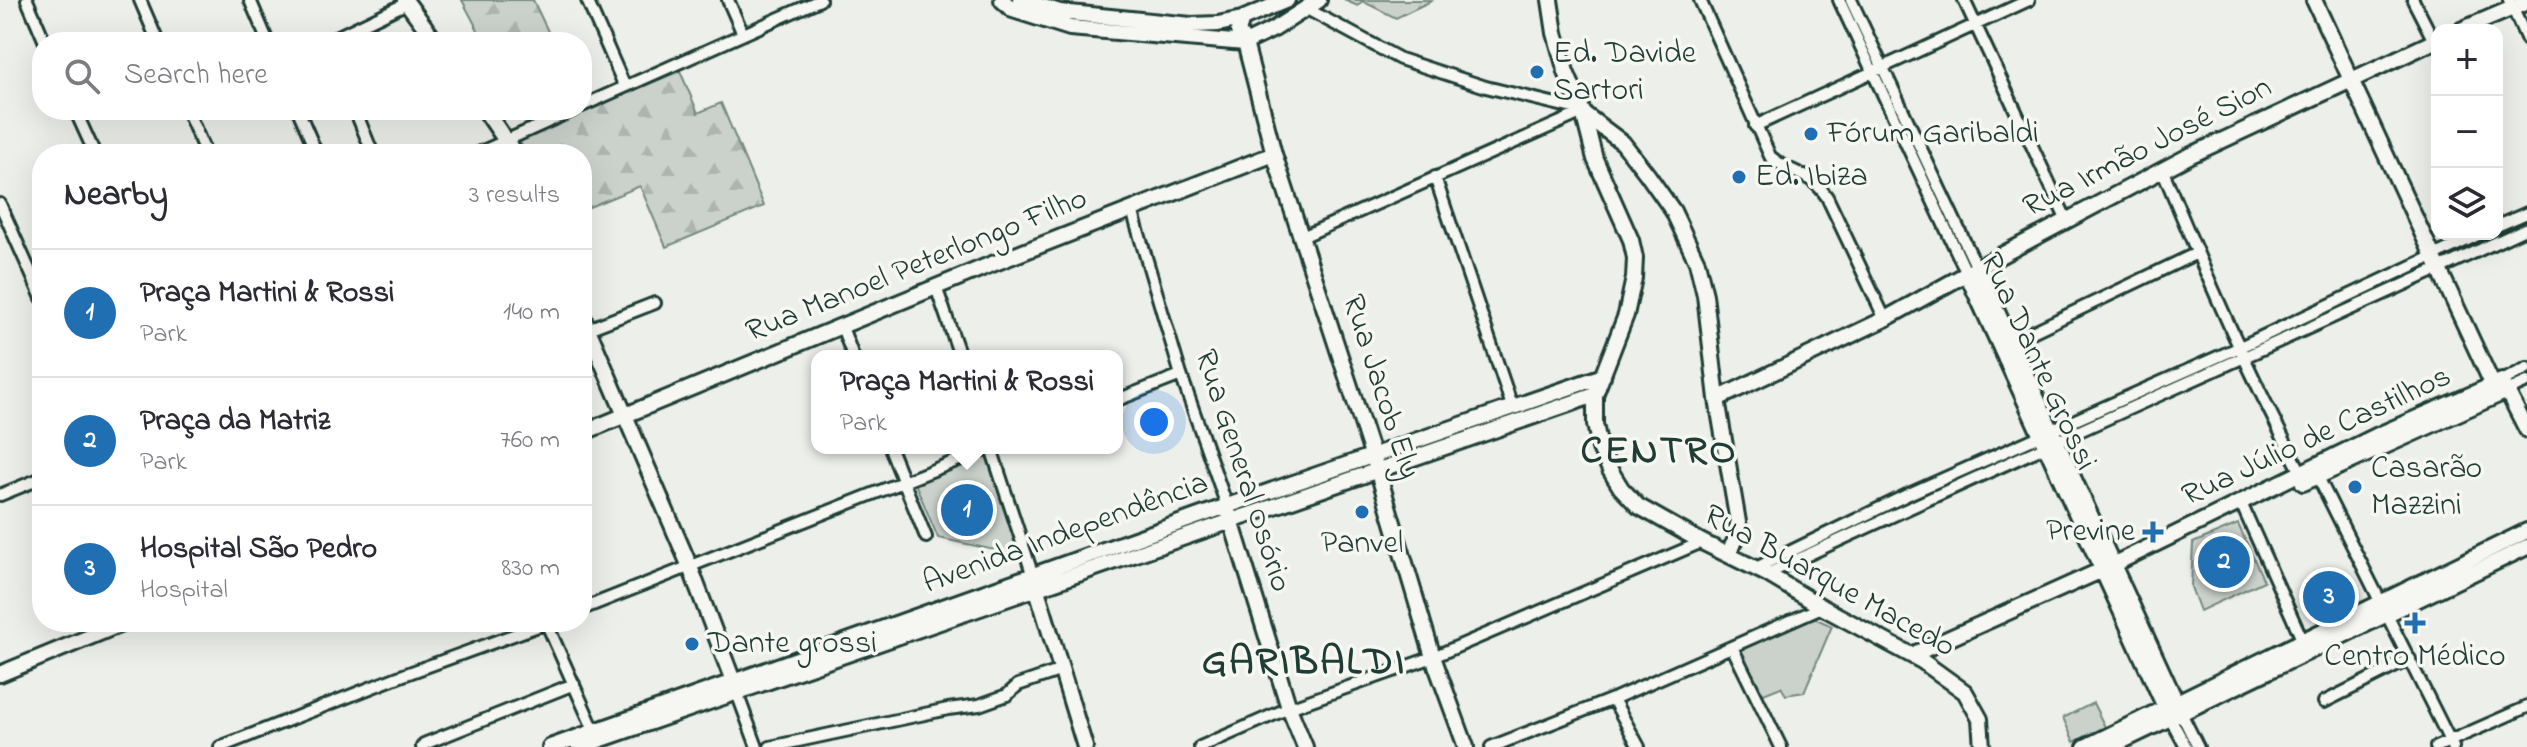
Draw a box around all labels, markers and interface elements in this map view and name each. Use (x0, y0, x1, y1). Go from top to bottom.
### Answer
map controls (2431, 24, 2503, 240)
button: + (2431, 24, 2503, 96)
place label: Ed. Davide Sartori (1553, 31, 1697, 115)
search box (32, 32, 592, 120)
icon: search (60, 54, 104, 98)
text: Search here (124, 54, 268, 98)
marker: Ed. Davide Sartori (1528, 63, 1546, 81)
street label: Rua Irmão José Sion (2015, 65, 2281, 231)
button: − (2431, 96, 2503, 168)
place label: Fórum Garibaldi (1826, 111, 2039, 158)
marker: Fórum Garibaldi (1802, 125, 1820, 143)
place label: Ed. Ibiza (1755, 154, 1868, 201)
marker: Ed. Ibiza (1730, 168, 1748, 186)
button: layers (2431, 168, 2503, 240)
text: Nearby (64, 171, 168, 221)
street label: Rua Manoel Peterlongo Filho (739, 176, 1095, 356)
text: 3 results (469, 177, 560, 215)
street label: Rua Dante Grossi (1966, 245, 2108, 479)
text: Praça Martini & Rossi (140, 272, 394, 316)
street label: Rua Jacob Ely (1328, 289, 1432, 485)
text: 1 (86, 294, 94, 332)
text: 140 m (503, 294, 560, 332)
text: Park (140, 316, 187, 354)
street label: Rua General Osório (1181, 344, 1303, 598)
popup (811, 350, 1123, 454)
street label: Rua Júlio de Castilhos (2175, 354, 2459, 520)
text: Praça Martini & Rossi (840, 361, 1094, 405)
text: Praça da Matriz (140, 400, 330, 444)
your location (1134, 402, 1174, 442)
text: Park (840, 405, 887, 443)
text: 2 (84, 422, 96, 460)
text: 760 m (500, 422, 560, 460)
district label: CENTRO (1581, 423, 1737, 482)
text: Park (140, 444, 187, 482)
place label: Casarão Mazzini (2371, 446, 2482, 530)
street label: Avenida Independência (917, 461, 1215, 607)
marker: Casarão Mazzini (2346, 478, 2364, 496)
pin: 1 (941, 480, 993, 540)
street label: Rua Buarque Macedo (1694, 493, 1964, 671)
marker: Panvel (1353, 503, 1371, 521)
place label: Previne (2046, 509, 2136, 556)
place label: Panvel (1321, 521, 1403, 568)
marker: Previne (2142, 521, 2164, 543)
text: Hospital São Pedro (140, 528, 377, 572)
pin: 2 (2198, 532, 2250, 592)
text: 3 (85, 550, 95, 588)
text: 830 m (502, 550, 560, 588)
pin: 3 (2303, 567, 2355, 627)
text: Hospital (140, 572, 228, 610)
marker: Centro Médico (2404, 612, 2426, 634)
place label: Dante grossi (707, 621, 877, 668)
district label: GARIBALDI (1202, 634, 1406, 693)
place label: Centro Médico (2324, 634, 2506, 681)
marker: Dante grossi (683, 635, 701, 653)

